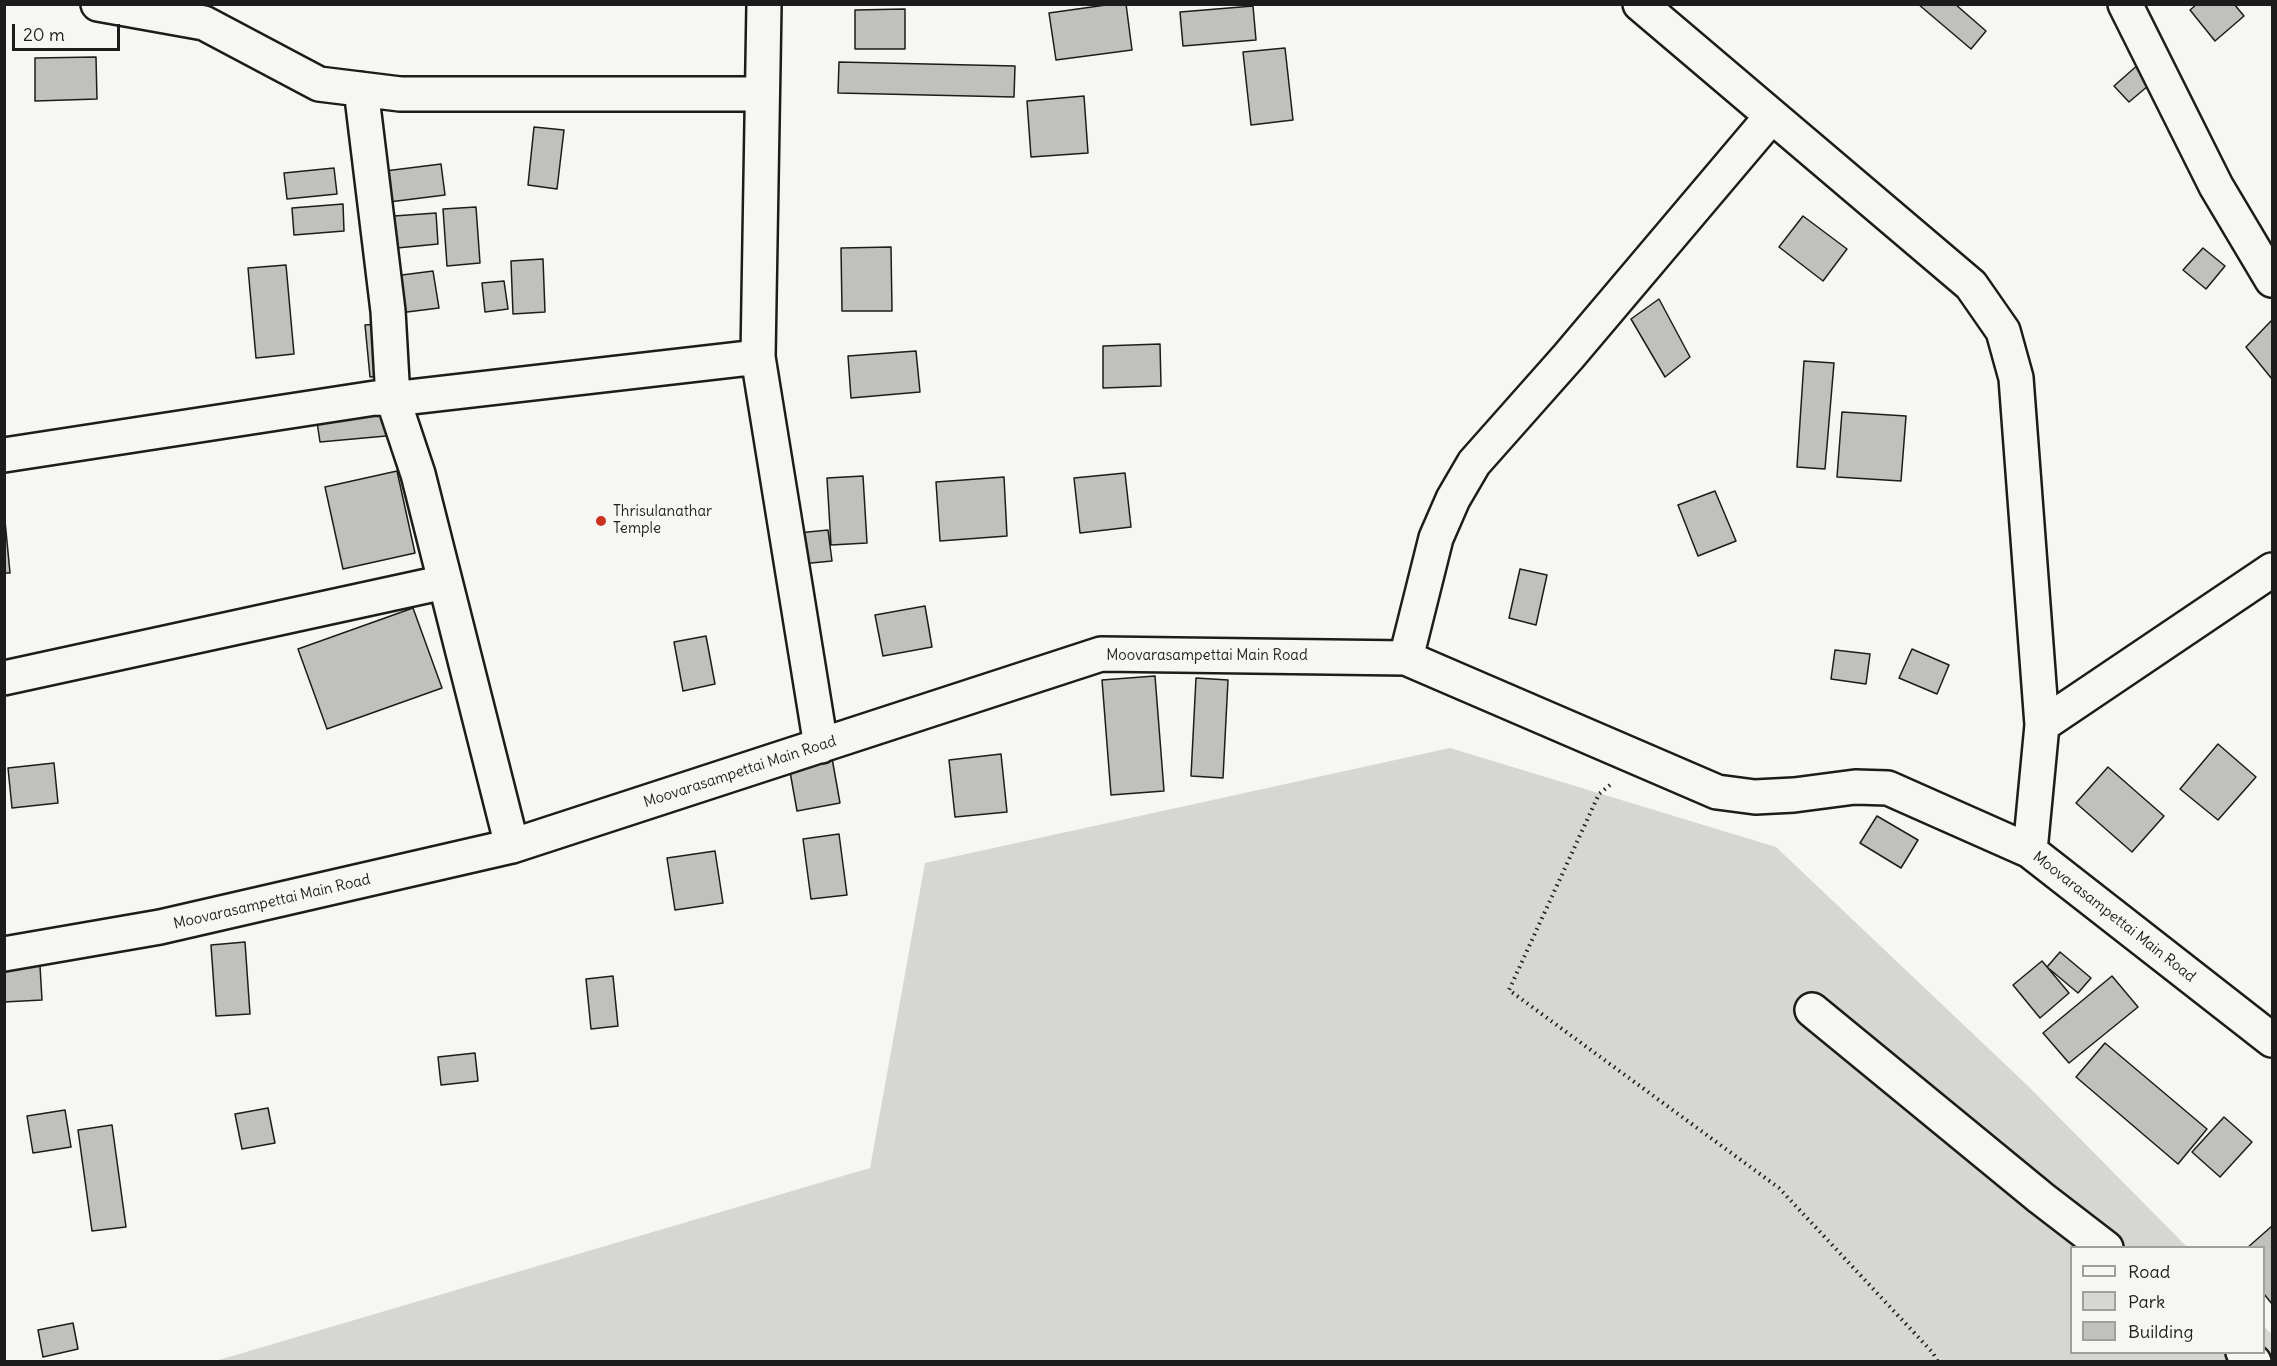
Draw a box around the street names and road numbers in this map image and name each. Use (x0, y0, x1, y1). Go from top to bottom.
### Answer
street label: Moovarasampettai Main Road (1106, 647, 1308, 665)
street label: Moovarasampettai Main Road (641, 732, 839, 812)
street label: Moovarasampettai Main Road (2029, 848, 2199, 986)
street label: Moovarasampettai Main Road (172, 871, 372, 933)

